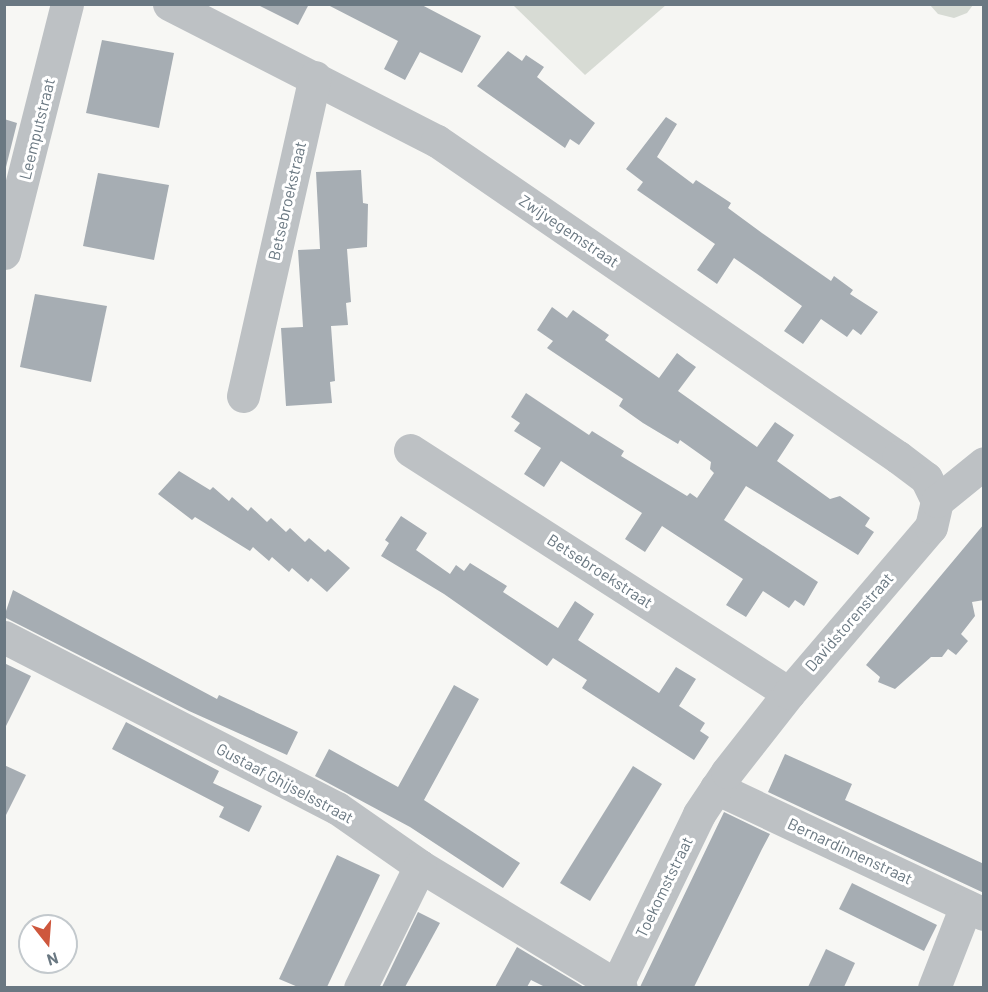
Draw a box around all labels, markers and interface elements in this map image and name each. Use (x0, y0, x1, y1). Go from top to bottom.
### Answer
street label: Leemputstraat (15, 76, 59, 182)
street label: Betsebroekstraat (264, 140, 310, 262)
street label: Zwijvegemstraat (516, 191, 622, 271)
street label: Betsebroekstraat (544, 530, 656, 612)
street label: Davidstorenstraat (801, 569, 897, 675)
street label: Gustaaf Ghijselsstraat (213, 739, 357, 827)
street label: Bernardinnenstraat (785, 814, 915, 888)
street label: Toekomststraat (631, 833, 697, 941)
north arrow (18, 914, 78, 974)
text: N (45, 949, 61, 970)

